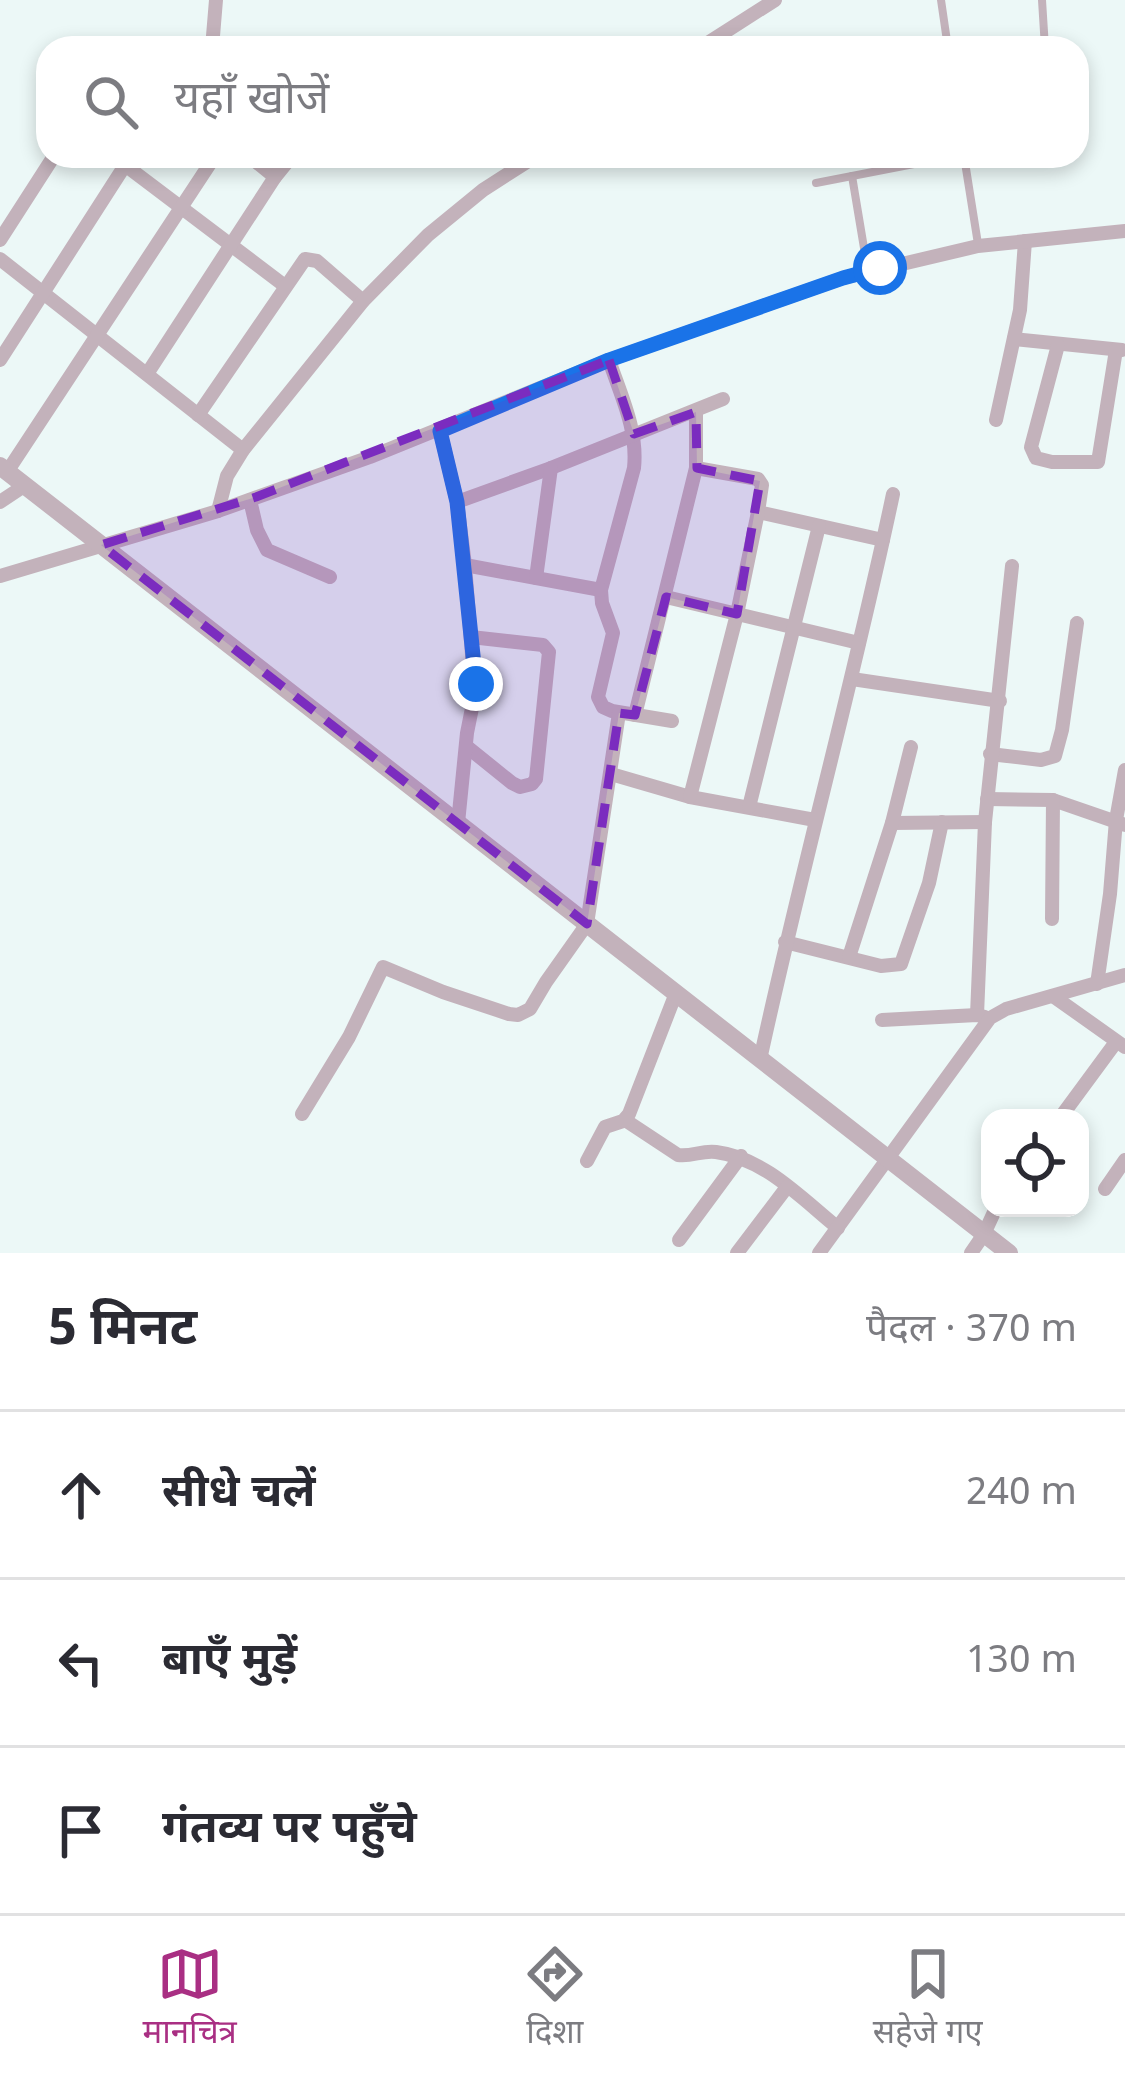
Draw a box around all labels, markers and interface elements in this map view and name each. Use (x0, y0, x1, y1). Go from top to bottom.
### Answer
search box (36, 36, 1089, 168)
icon: search (78, 69, 144, 135)
text: यहाँ खोजें (174, 73, 329, 131)
route start (853, 241, 907, 295)
route end (449, 657, 503, 711)
map controls (981, 1109, 1089, 1217)
button: locate (981, 1109, 1089, 1217)
text: 5 मिनट (48, 1298, 197, 1365)
text: पैदल · 370 m (866, 1306, 1077, 1357)
icon: ahead (48, 1462, 114, 1528)
text: सीधे चलें (162, 1466, 316, 1524)
text: 240 m (966, 1469, 1077, 1520)
icon: left (48, 1630, 114, 1696)
text: बाएँ मुड़ें (162, 1634, 297, 1692)
text: 130 m (966, 1637, 1077, 1688)
icon: arrive (48, 1798, 114, 1864)
text: गंतव्य पर पहुँचे (162, 1802, 417, 1860)
tab: मानचित्र (142, 1941, 237, 2056)
tab: दिशा (522, 1941, 588, 2056)
tab: सहेजे गए (873, 1941, 982, 2056)

